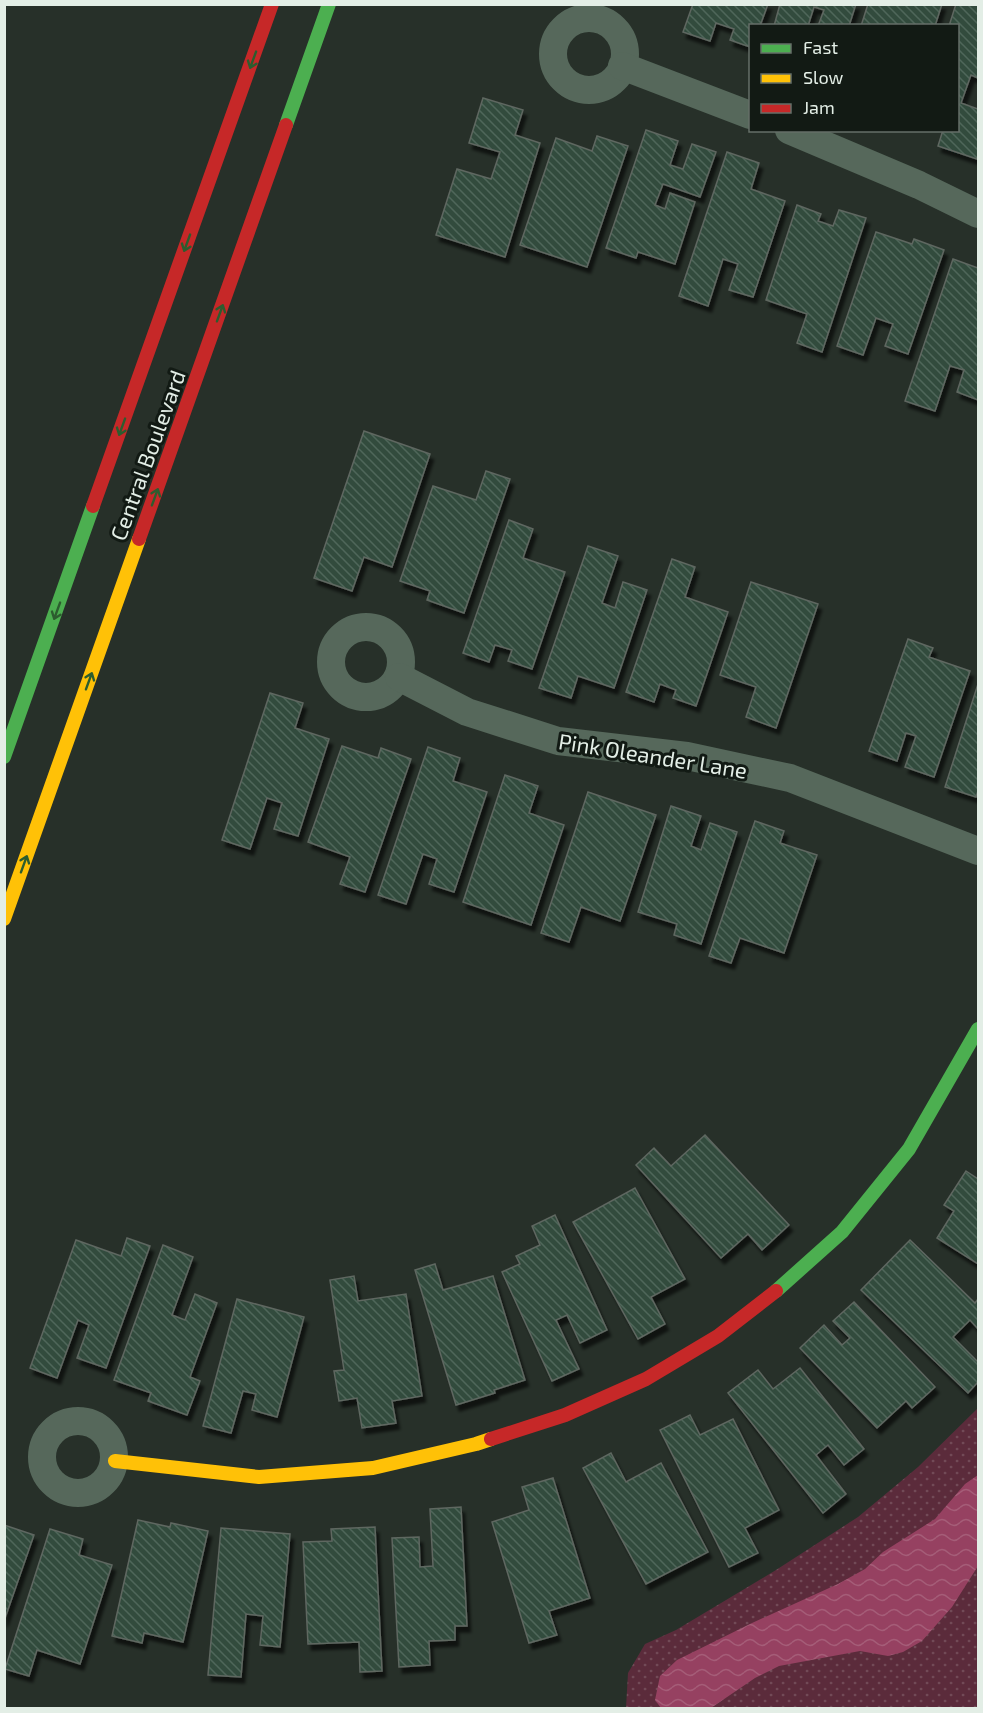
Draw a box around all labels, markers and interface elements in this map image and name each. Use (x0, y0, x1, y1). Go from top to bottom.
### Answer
legend (749, 24, 959, 132)
text: Fast (803, 36, 838, 58)
one-way arrow (246, 50, 257, 69)
text: Slow (803, 66, 844, 88)
text: Jam (803, 96, 835, 118)
one-way arrow (181, 233, 192, 252)
one-way arrow (215, 304, 226, 323)
street label: Central Boulevard (104, 366, 190, 544)
one-way arrow (115, 417, 126, 436)
one-way arrow (150, 488, 161, 507)
one-way arrow (50, 601, 61, 620)
one-way arrow (85, 672, 96, 690)
street label: Pink Oleander Lane (557, 727, 749, 783)
one-way arrow (20, 855, 31, 874)

